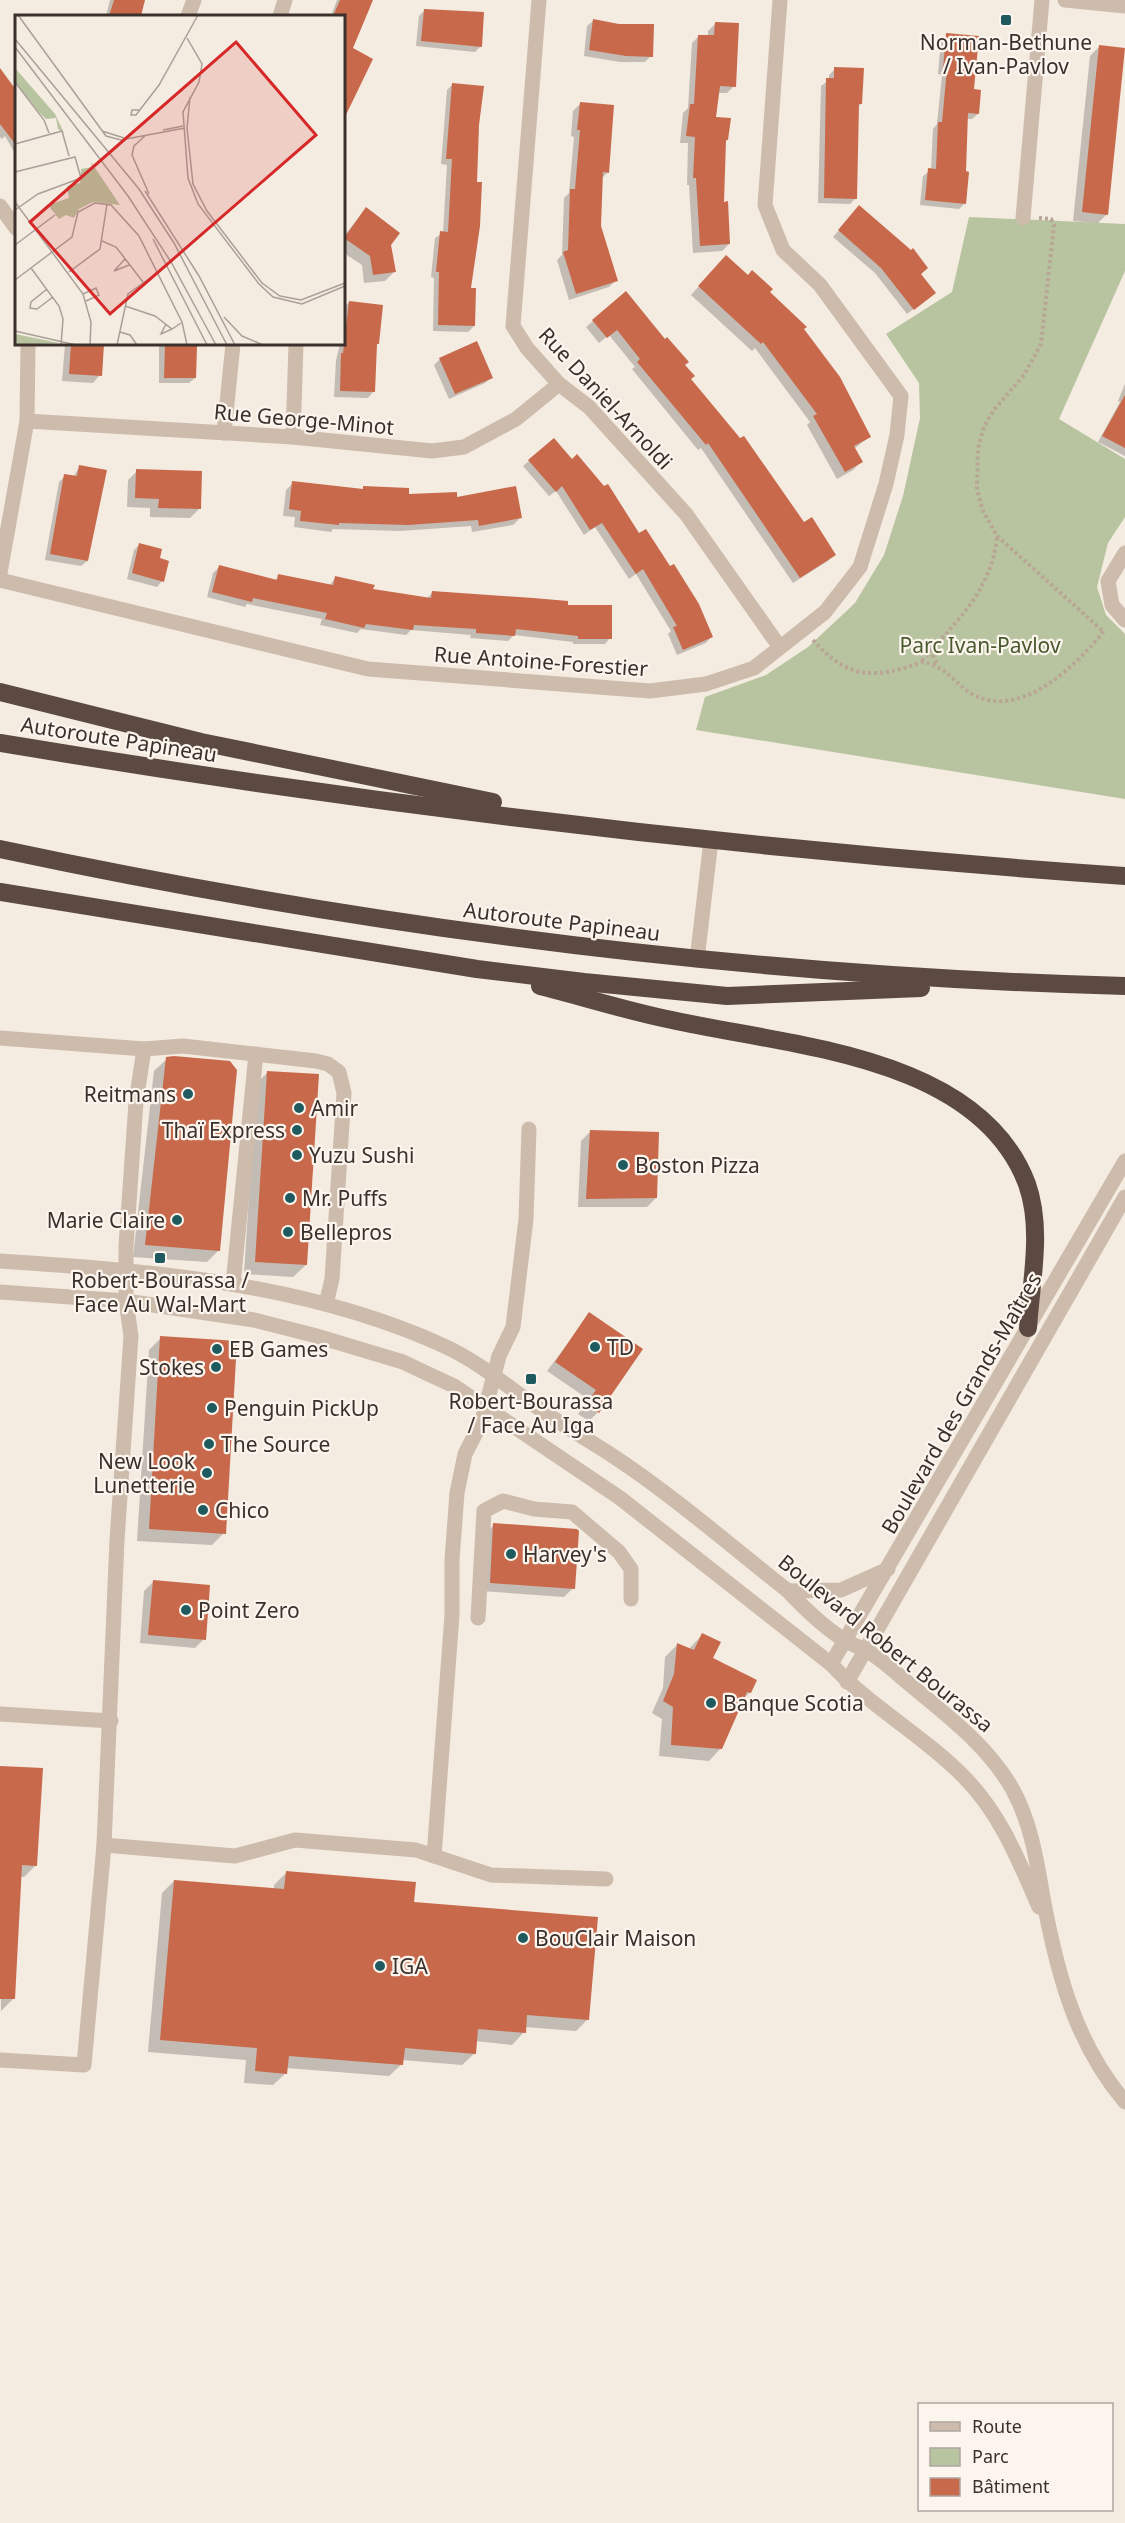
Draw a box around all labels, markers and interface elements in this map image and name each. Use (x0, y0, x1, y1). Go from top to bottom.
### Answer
marker: Norman-Bethune / Ivan-Pavlov (999, 13, 1013, 27)
inset map (15, 15, 345, 345)
place label: Norman-Bethune / Ivan-Pavlov (920, 28, 1092, 80)
street label: Rue Daniel-Arnoldi (533, 321, 679, 475)
street label: Rue George-Minot (213, 397, 396, 441)
park label: Parc Ivan-Pavlov (899, 631, 1061, 659)
street label: Rue Antoine-Forestier (433, 640, 649, 682)
street label: Autoroute Papineau (19, 710, 219, 768)
street label: Autoroute Papineau (462, 895, 662, 947)
place label: Reitmans (84, 1080, 176, 1108)
marker: Reitmans (181, 1087, 195, 1101)
place label: Amir (311, 1094, 358, 1122)
marker: Amir (292, 1101, 306, 1115)
place label: Thaï Express (162, 1116, 285, 1144)
marker: Thaï Express (290, 1123, 304, 1137)
place label: Yuzu Sushi (309, 1141, 415, 1169)
marker: Yuzu Sushi (290, 1148, 304, 1162)
place label: Boston Pizza (635, 1151, 760, 1179)
marker: Boston Pizza (616, 1158, 630, 1172)
place label: Mr. Puffs (302, 1184, 388, 1212)
marker: Mr. Puffs (283, 1191, 297, 1205)
place label: Marie Claire (47, 1206, 165, 1234)
marker: Marie Claire (170, 1213, 184, 1227)
place label: Bellepros (300, 1218, 392, 1246)
marker: Bellepros (281, 1225, 295, 1239)
marker: Robert-Bourassa / Face Au Wal-Mart (153, 1251, 167, 1265)
place label: Robert-Bourassa / Face Au Wal-Mart (71, 1266, 249, 1318)
street label: Boulevard des Grands-Maîtres (874, 1267, 1048, 1539)
place label: TD (607, 1333, 634, 1361)
place label: EB Games (229, 1335, 328, 1363)
marker: TD (588, 1340, 602, 1354)
marker: EB Games (210, 1342, 224, 1356)
place label: Stokes (139, 1353, 204, 1381)
marker: Stokes (209, 1360, 223, 1374)
marker: Robert-Bourassa / Face Au Iga (524, 1372, 538, 1386)
place label: Robert-Bourassa / Face Au Iga (449, 1387, 613, 1439)
place label: Penguin PickUp (224, 1394, 379, 1422)
marker: Penguin PickUp (205, 1401, 219, 1415)
place label: The Source (221, 1430, 330, 1458)
marker: The Source (202, 1437, 216, 1451)
place label: New Look Lunetterie (93, 1447, 196, 1499)
marker: New Look Lunetterie (200, 1466, 214, 1480)
place label: Chico (215, 1496, 269, 1524)
marker: Chico (196, 1503, 210, 1517)
place label: Harvey's (523, 1540, 607, 1568)
marker: Harvey's (504, 1547, 518, 1561)
street label: Boulevard Robert Bourassa (773, 1548, 999, 1738)
place label: Point Zero (198, 1596, 300, 1624)
marker: Point Zero (179, 1603, 193, 1617)
place label: Banque Scotia (723, 1689, 864, 1717)
marker: Banque Scotia (704, 1696, 718, 1710)
place label: BouClair Maison (535, 1924, 696, 1952)
marker: BouClair Maison (516, 1931, 530, 1945)
place label: IGA (392, 1952, 428, 1980)
marker: IGA (373, 1959, 387, 1973)
legend (918, 2403, 1113, 2511)
text: Route (972, 2414, 1022, 2438)
text: Parc (972, 2444, 1009, 2468)
text: Bâtiment (972, 2474, 1050, 2498)

